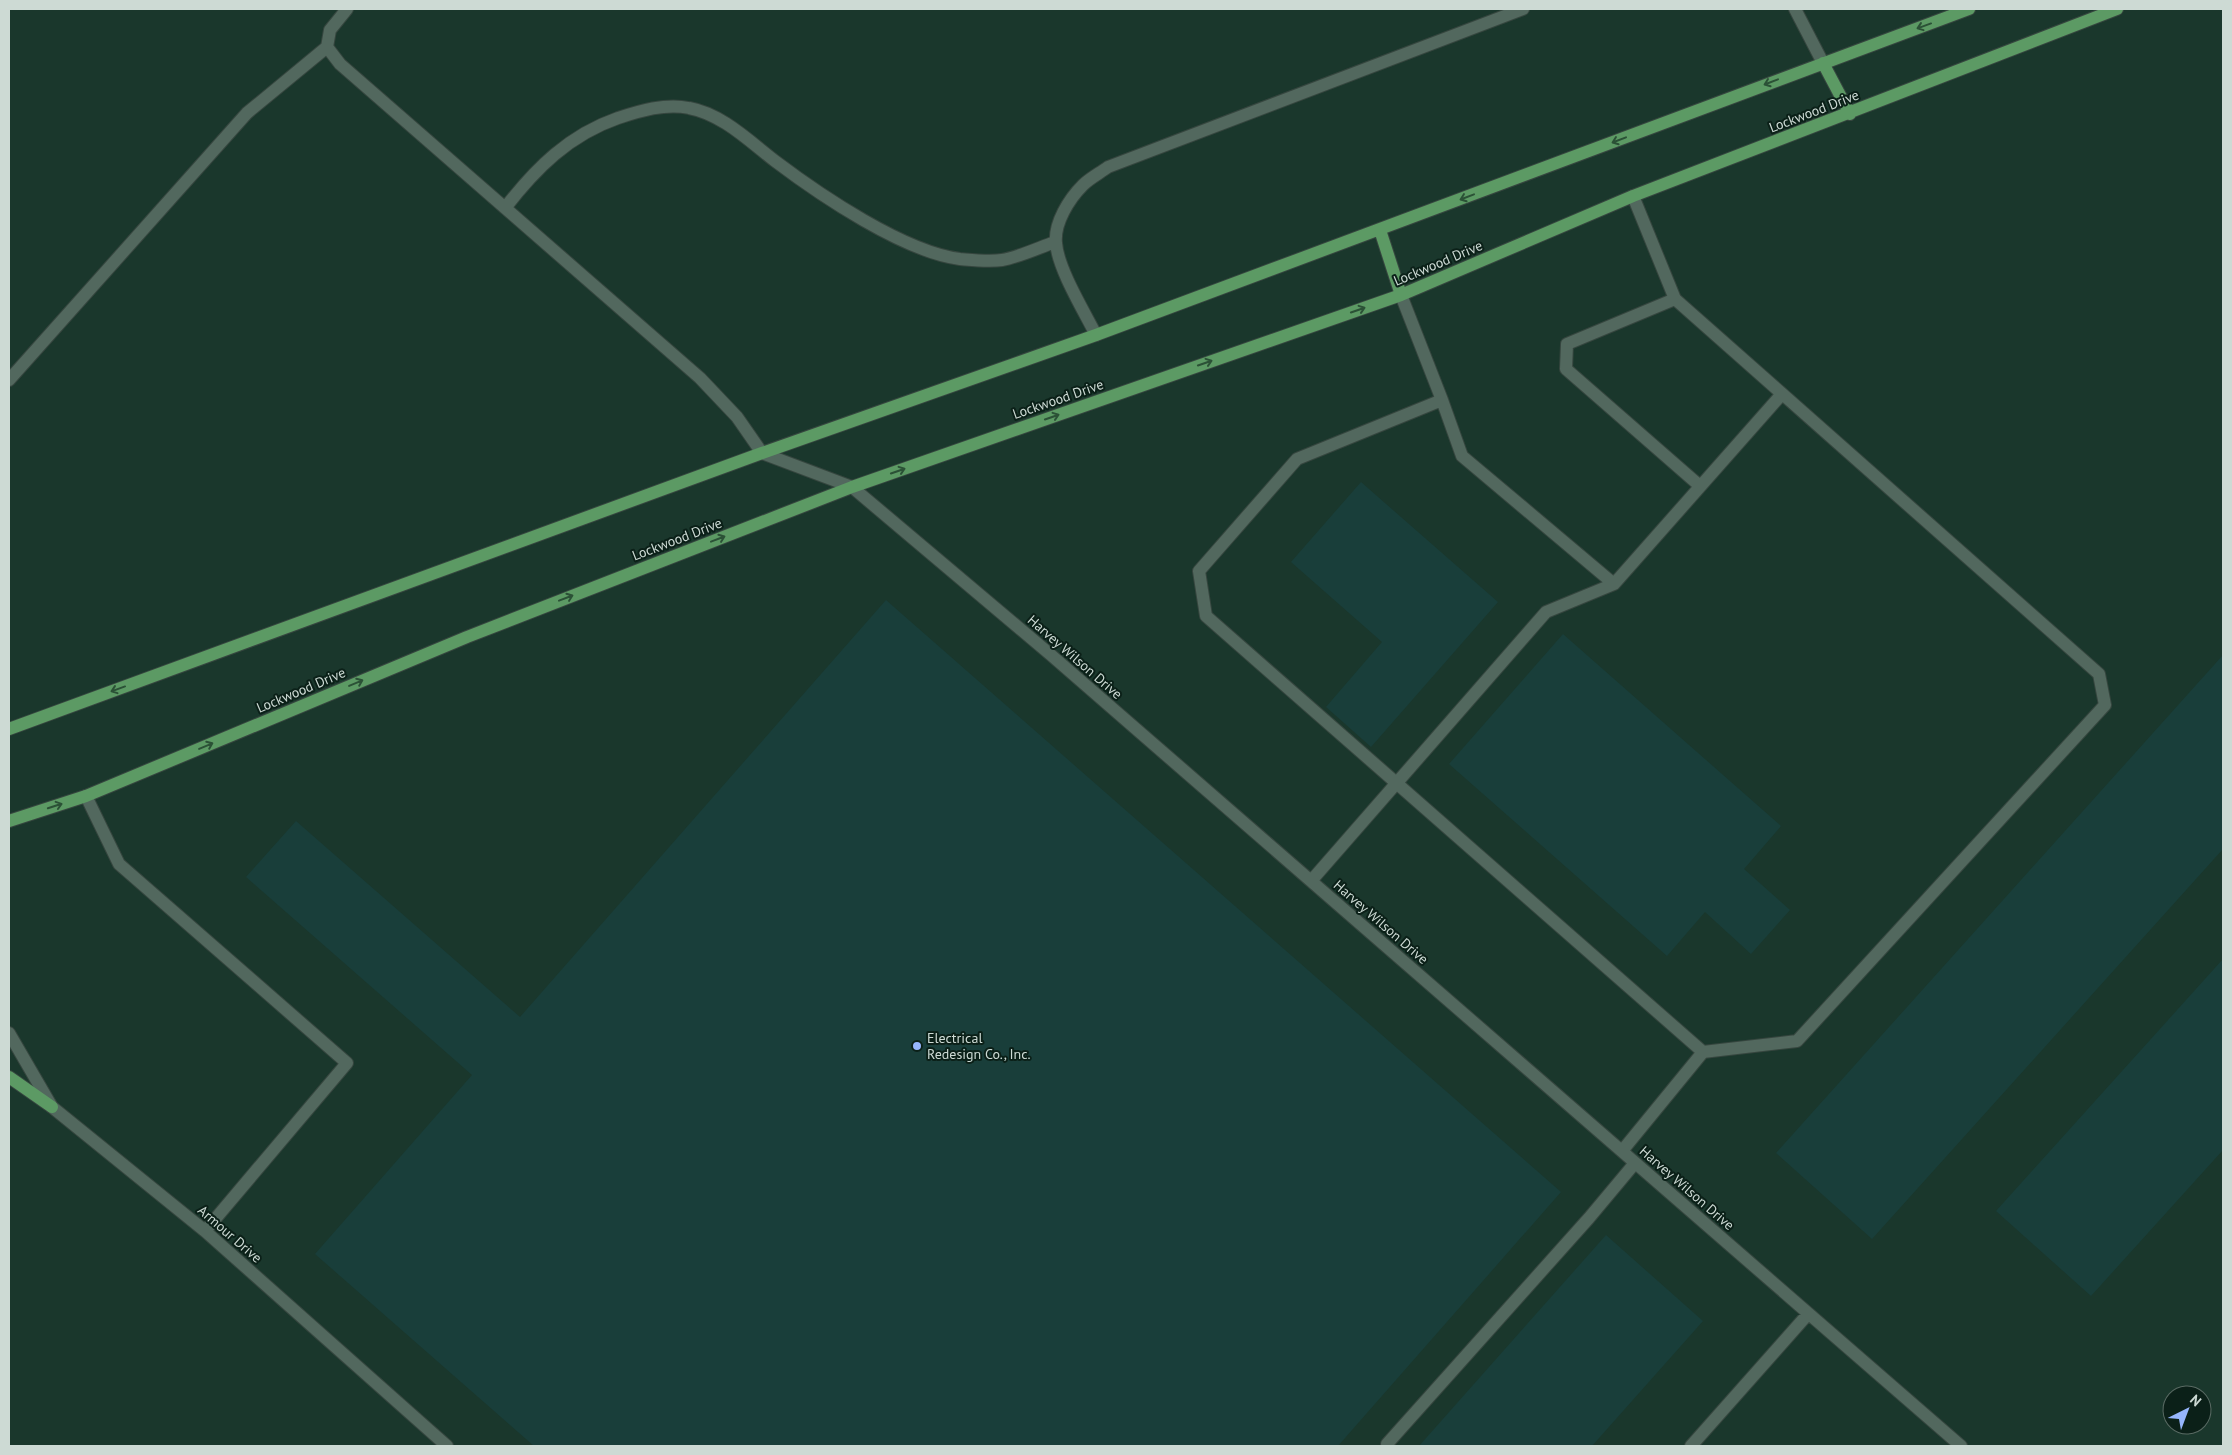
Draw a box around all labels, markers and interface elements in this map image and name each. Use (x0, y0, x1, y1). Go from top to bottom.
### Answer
one-way arrow (1916, 22, 1932, 31)
one-way arrow (1764, 78, 1780, 87)
street label: Lockwood Drive (1767, 86, 1861, 136)
one-way arrow (1612, 136, 1628, 145)
one-way arrow (1460, 193, 1475, 202)
street label: Lockwood Drive (1391, 236, 1485, 290)
one-way arrow (1350, 305, 1366, 314)
one-way arrow (1197, 358, 1213, 368)
street label: Lockwood Drive (1010, 375, 1106, 423)
one-way arrow (1043, 412, 1059, 421)
one-way arrow (890, 466, 906, 475)
street label: Lockwood Drive (630, 514, 724, 564)
one-way arrow (710, 534, 725, 543)
one-way arrow (558, 593, 573, 602)
street label: Harvey Wilson Drive (1024, 611, 1126, 703)
street label: Lockwood Drive (254, 663, 348, 717)
one-way arrow (348, 678, 363, 687)
one-way arrow (111, 685, 126, 694)
one-way arrow (198, 740, 213, 750)
one-way arrow (47, 800, 63, 810)
street label: Harvey Wilson Drive (1330, 876, 1432, 968)
place label: Electrical Redesign Co., Inc. (927, 1029, 1031, 1063)
marker: Electrical Redesign Co., Inc. (911, 1040, 923, 1052)
street label: Harvey Wilson Drive (1636, 1142, 1738, 1234)
street label: Armour Drive (194, 1201, 266, 1267)
north arrow (2162, 1385, 2212, 1435)
text: N (2186, 1391, 2205, 1410)

